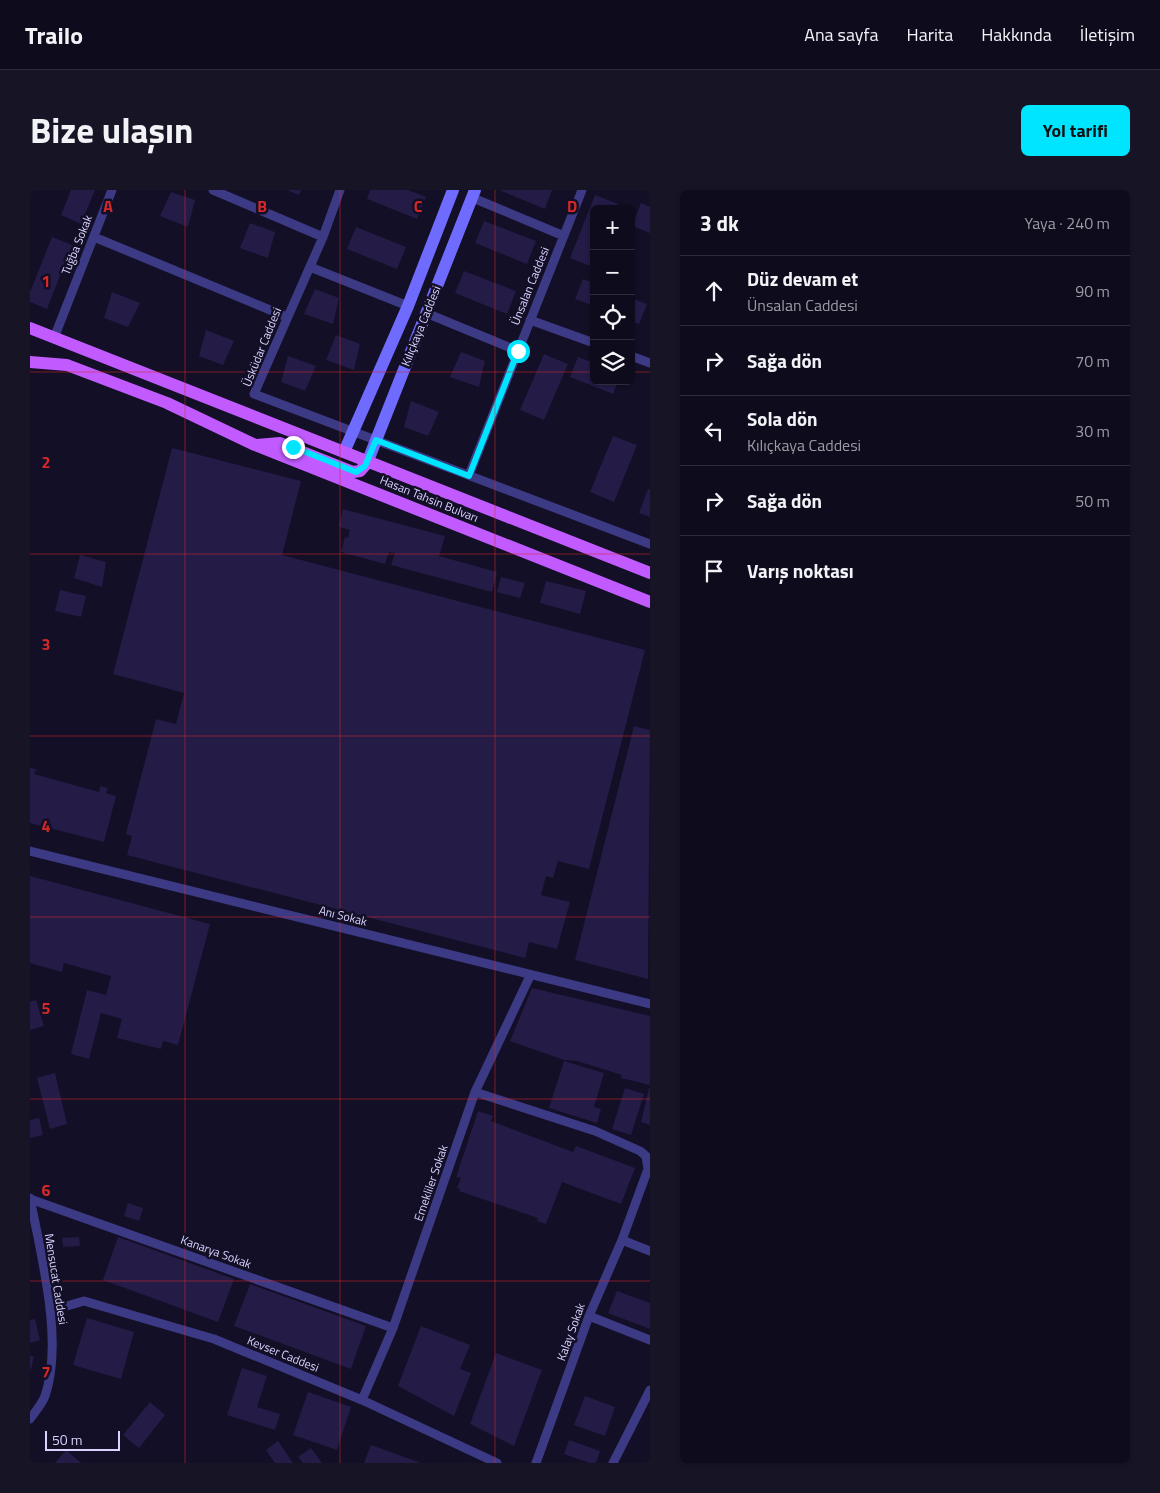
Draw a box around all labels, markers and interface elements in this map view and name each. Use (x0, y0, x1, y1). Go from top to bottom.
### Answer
text: Trailo (25, 17, 83, 53)
text: Ana sayfa (804, 21, 879, 48)
text: Harita (907, 21, 953, 48)
text: Hakkında (981, 21, 1052, 48)
text: İletişim (1080, 21, 1135, 48)
text: Bize ulaşın (30, 103, 193, 157)
button: Yol tarifi (1021, 105, 1130, 156)
text: A (103, 194, 113, 218)
text: B (257, 194, 267, 218)
text: C (414, 194, 423, 218)
text: D (567, 194, 577, 218)
map controls (590, 205, 635, 385)
button: + (590, 205, 635, 250)
text: 3 dk (700, 207, 739, 239)
text: Yaya · 240 m (1025, 211, 1110, 235)
street label: Tuğba Sokak (56, 212, 97, 278)
street label: Ünsalan Caddesi (505, 244, 554, 328)
button: − (590, 250, 635, 295)
text: Düz devam et (747, 264, 858, 293)
text: 1 (42, 269, 50, 293)
icon: ahead (700, 277, 728, 305)
text: 90 m (1075, 279, 1110, 303)
street label: Kılıçkaya Caddesi (396, 283, 445, 369)
text: Ünsalan Caddesi (747, 293, 858, 317)
button: locate (590, 295, 635, 340)
street label: Üsküdar Caddesi (237, 304, 286, 389)
route start (507, 340, 530, 363)
button: layers (590, 340, 635, 385)
text: Sağa dön (747, 346, 822, 375)
icon: right (700, 347, 728, 375)
text: 70 m (1075, 349, 1110, 373)
text: Sola dön (747, 404, 818, 433)
icon: left (700, 417, 728, 445)
text: 30 m (1075, 419, 1110, 443)
text: Kılıçkaya Caddesi (747, 433, 861, 457)
route end (282, 436, 305, 459)
text: 2 (42, 450, 50, 474)
street label: Hasan Tahsin Bulvarı (377, 470, 481, 527)
text: Sağa dön (747, 486, 822, 515)
icon: right (700, 487, 728, 515)
text: 50 m (1075, 489, 1110, 513)
text: Varış noktası (747, 556, 854, 585)
icon: arrive (700, 557, 728, 585)
text: 3 (42, 632, 50, 656)
text: 4 (42, 814, 51, 838)
street label: Anı Sokak (317, 900, 370, 931)
text: 5 (42, 996, 51, 1020)
street label: Emekliler Sokak (409, 1142, 453, 1224)
text: 6 (42, 1178, 51, 1202)
street label: Kanarya Sokak (178, 1230, 254, 1273)
street label: Mensucat Caddesi (40, 1232, 73, 1326)
street label: Kalay Sokak (551, 1300, 590, 1363)
street label: Kevser Caddesi (244, 1330, 322, 1377)
text: 7 (42, 1360, 50, 1384)
scale bar (45, 1428, 120, 1451)
text: 50 m (52, 1429, 82, 1450)

